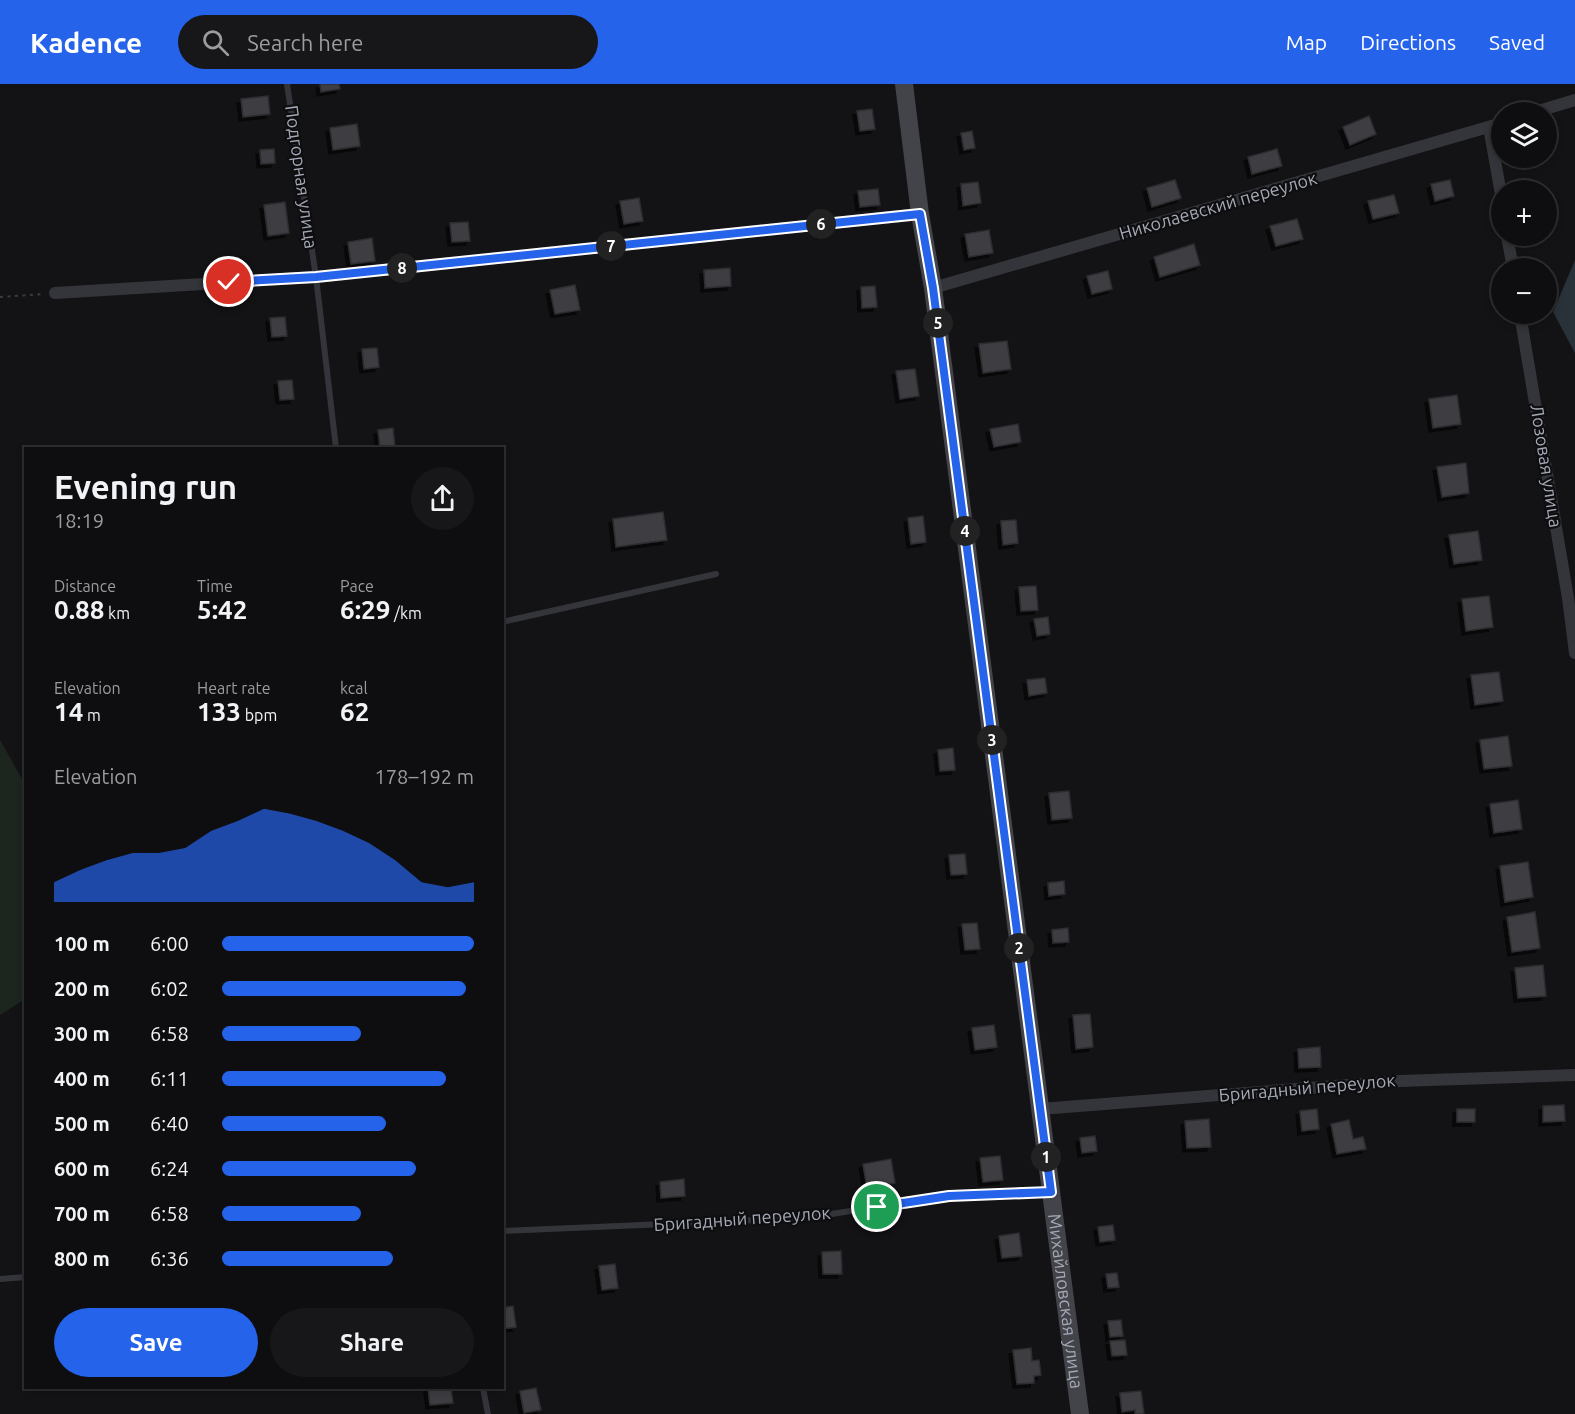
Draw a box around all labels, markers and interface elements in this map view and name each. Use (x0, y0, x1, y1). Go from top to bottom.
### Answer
search box (178, 15, 598, 69)
icon: search (199, 26, 232, 59)
text: Kadence (30, 27, 142, 58)
text: Search here (247, 30, 364, 55)
text: Map (1286, 30, 1327, 54)
text: Directions (1360, 30, 1456, 54)
text: Saved (1489, 30, 1545, 54)
map controls (1491, 102, 1557, 324)
button: layers (1491, 102, 1557, 168)
street label: Подгорная улица (282, 104, 322, 250)
street label: Николаевский переулок (1117, 167, 1319, 243)
button: + (1491, 180, 1557, 246)
pin: 6 (806, 209, 836, 239)
text: 6 (816, 215, 826, 233)
pin: 7 (596, 231, 626, 261)
text: 7 (606, 237, 616, 255)
pin: 8 (387, 253, 417, 283)
pin (203, 256, 254, 307)
button: − (1491, 258, 1557, 324)
text: 8 (397, 259, 407, 277)
icon: check (212, 265, 245, 298)
pin: 5 (923, 308, 953, 338)
text: 5 (933, 314, 943, 332)
street label: Лозовая улица (1527, 403, 1567, 529)
button: share (411, 467, 474, 530)
text: Evening run (54, 468, 237, 505)
text: 18:19 (54, 509, 104, 532)
pin: 4 (950, 516, 980, 546)
text: 4 (960, 522, 970, 540)
text: Distance (54, 577, 116, 595)
text: Time (197, 577, 233, 595)
text: Pace (340, 577, 374, 595)
text: 0.88 (54, 595, 104, 624)
text: 5:42 (197, 595, 247, 624)
text: 6:29 (340, 595, 390, 624)
text: km (104, 604, 130, 622)
text: /km (390, 604, 422, 622)
text: Elevation (54, 679, 121, 697)
text: Heart rate (197, 679, 271, 697)
text: kcal (340, 679, 368, 697)
text: 14 (54, 697, 83, 726)
text: 133 (197, 697, 241, 726)
text: 62 (340, 697, 369, 726)
text: m (83, 706, 101, 724)
text: bpm (241, 706, 277, 724)
pin: 3 (977, 725, 1007, 755)
text: 3 (987, 731, 997, 749)
text: Elevation (54, 765, 137, 788)
text: 178–192 m (375, 765, 474, 788)
text: 100 m (54, 932, 110, 955)
text: 6:00 (150, 932, 189, 955)
pin: 2 (1004, 933, 1034, 963)
text: 2 (1014, 939, 1024, 957)
text: 200 m (54, 977, 110, 1000)
text: 6:02 (150, 977, 189, 1000)
text: 300 m (54, 1022, 110, 1045)
text: 6:58 (150, 1022, 189, 1045)
text: 400 m (54, 1067, 110, 1090)
text: 6:11 (150, 1067, 189, 1090)
street label: Бригадный переулок (1218, 1069, 1396, 1105)
text: 500 m (54, 1112, 110, 1135)
text: 6:40 (150, 1112, 189, 1135)
pin: 1 (1031, 1142, 1061, 1172)
text: 1 (1041, 1148, 1051, 1166)
text: 600 m (54, 1157, 110, 1180)
text: 6:24 (150, 1157, 189, 1180)
pin (851, 1181, 902, 1232)
icon: arrive (860, 1190, 893, 1223)
text: 700 m (54, 1202, 110, 1225)
text: 6:58 (150, 1202, 189, 1225)
street label: Бригадный переулок (653, 1202, 831, 1234)
street label: Михайловская улица (1045, 1212, 1088, 1390)
text: 800 m (54, 1247, 110, 1270)
text: 6:36 (150, 1247, 189, 1270)
button: Save (54, 1308, 258, 1377)
button: Share (270, 1308, 474, 1377)

